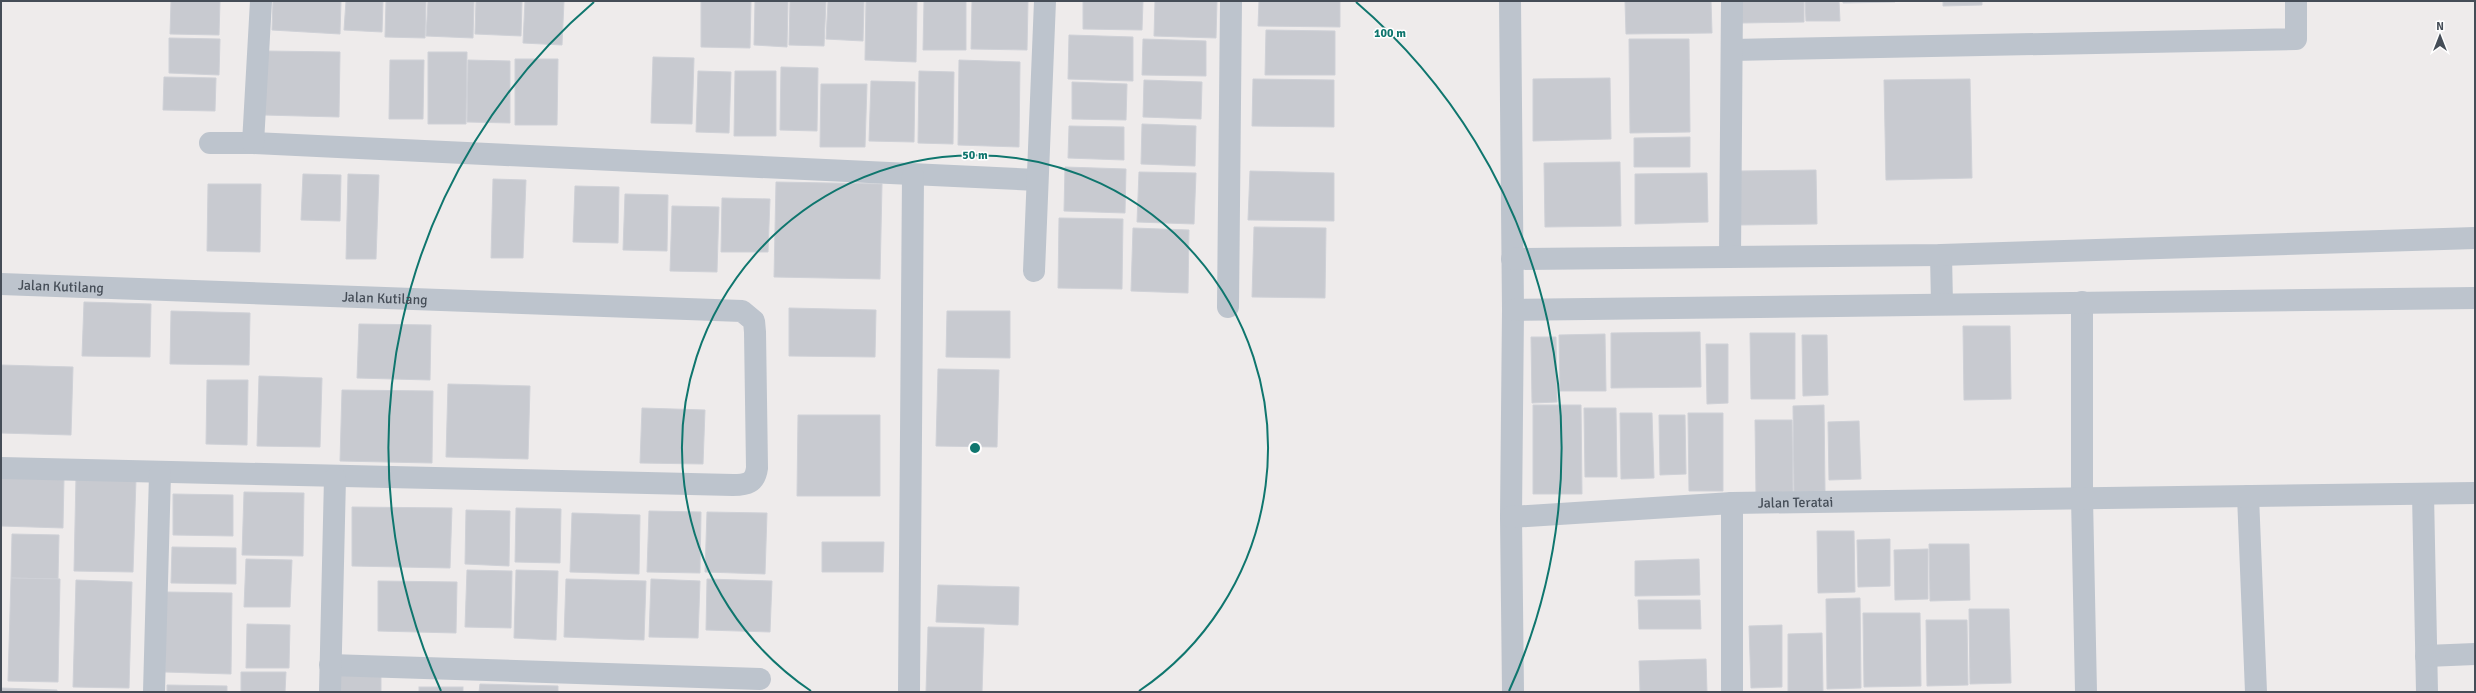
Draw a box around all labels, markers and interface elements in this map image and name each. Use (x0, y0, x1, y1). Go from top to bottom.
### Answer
north arrow (2420, 16, 2460, 56)
text: N (2436, 20, 2444, 33)
text: 100 m (1374, 26, 1406, 41)
text: 50 m (962, 148, 988, 163)
street label: Jalan Kutilang (18, 276, 104, 296)
street label: Jalan Kutilang (342, 288, 428, 308)
centre of rings (968, 441, 982, 455)
street label: Jalan Teratai (1758, 493, 1833, 511)

